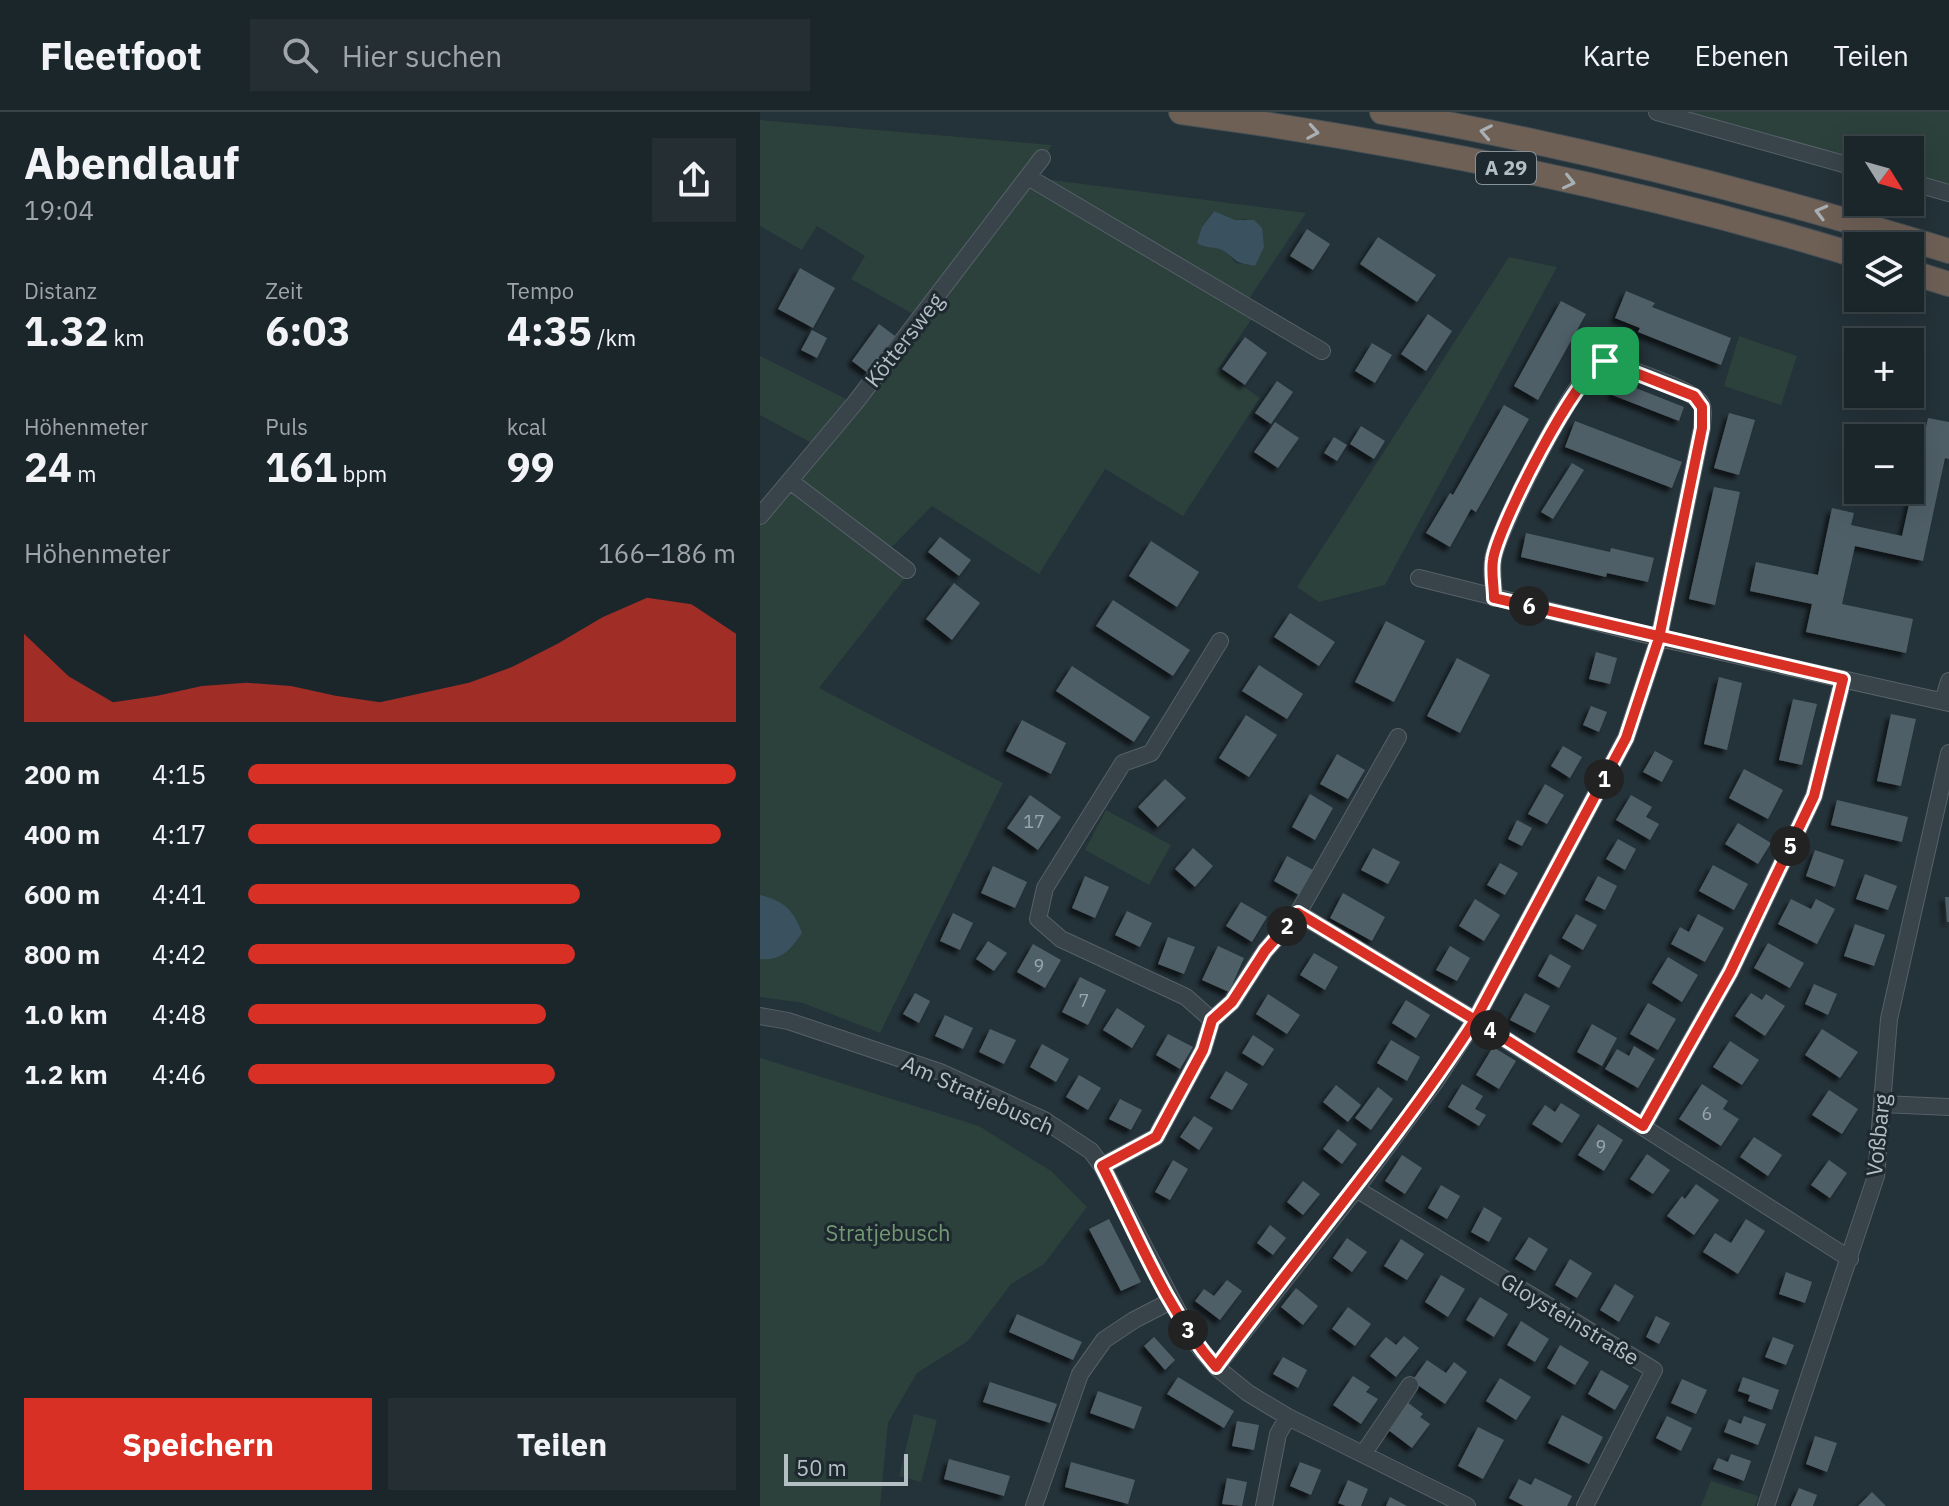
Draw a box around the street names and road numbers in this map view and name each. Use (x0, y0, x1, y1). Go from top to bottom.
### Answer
road number: A 29 (1476, 152, 1536, 184)
street label: Köttersweg (858, 286, 950, 393)
street label: Am Stratjebusch (898, 1048, 1059, 1141)
street label: Voßbarg (1859, 1092, 1896, 1178)
street label: Gloysteinstraße (1496, 1266, 1645, 1371)

